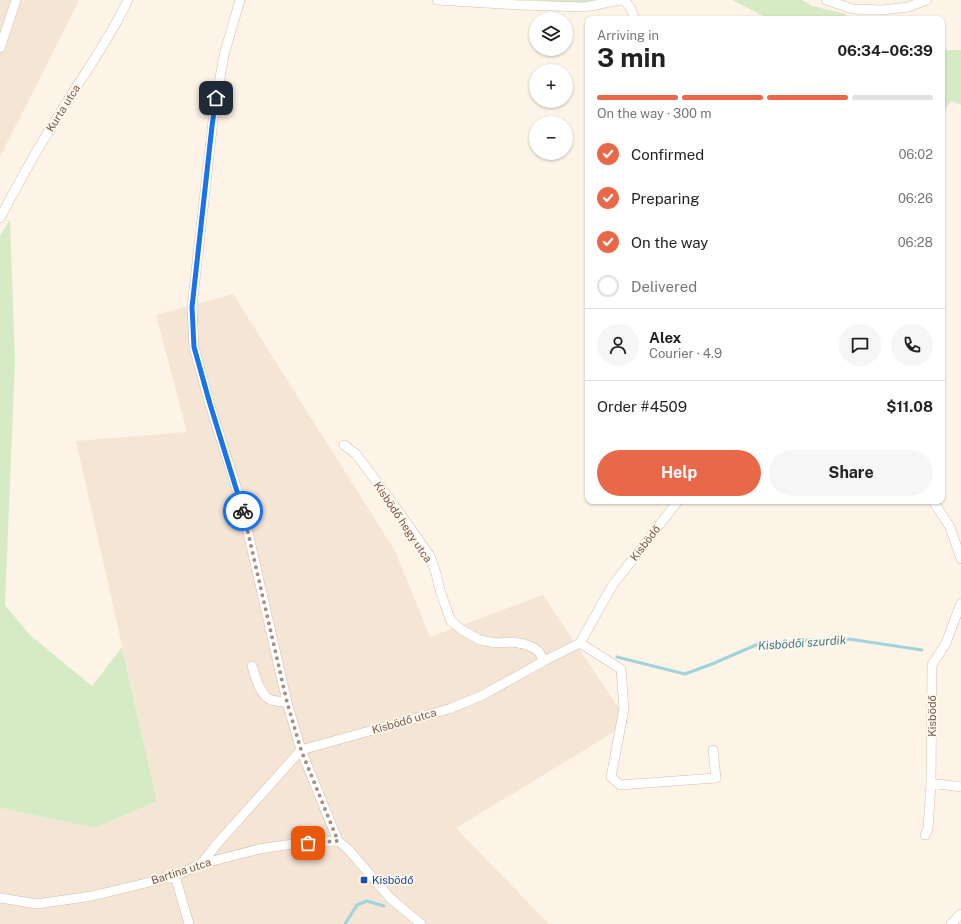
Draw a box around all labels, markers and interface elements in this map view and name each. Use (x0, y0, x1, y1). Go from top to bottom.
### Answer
map controls (529, 12, 573, 160)
button: layers (529, 12, 573, 56)
text: Arriving in (597, 28, 659, 43)
text: 3 min (597, 42, 666, 73)
text: 06:34–06:39 (837, 42, 933, 59)
button: + (529, 64, 573, 108)
pin (199, 81, 233, 115)
street label: Kurta utca (44, 82, 82, 134)
icon: home (205, 87, 227, 109)
text: On the way · 300 m (597, 106, 711, 121)
button: − (529, 116, 573, 160)
icon: check (597, 143, 619, 165)
text: Confirmed (631, 146, 704, 163)
text: 06:02 (898, 147, 933, 162)
icon: check (597, 187, 619, 209)
text: Preparing (631, 190, 700, 207)
text: 06:26 (898, 191, 933, 206)
icon: check (597, 231, 619, 253)
text: On the way (631, 234, 708, 251)
text: 06:28 (898, 235, 933, 250)
text: Delivered (631, 278, 697, 295)
button: person (597, 324, 639, 366)
button: chat (839, 324, 881, 366)
button: phone (891, 324, 933, 366)
text: Alex (649, 329, 681, 346)
text: Courier · 4.9 (649, 346, 722, 361)
text: Order #4509 (597, 398, 687, 415)
text: $11.08 (886, 398, 933, 415)
button: Help (597, 450, 761, 496)
button: Share (769, 450, 933, 496)
street label: Kisbödő hegy utca (372, 480, 434, 564)
courier (223, 491, 263, 531)
icon: bike (232, 500, 254, 522)
street label: Kisbödő (628, 523, 662, 563)
water label: Kisbödői szurdik (757, 633, 847, 653)
street label: Kisbödő (926, 695, 938, 737)
street label: Kisbödő utca (370, 706, 438, 736)
pin (291, 826, 325, 860)
icon: bag (297, 832, 319, 854)
street label: Bartina utca (150, 856, 212, 886)
place label: Kisbödő (372, 874, 413, 886)
marker: Kisbödő (359, 875, 369, 885)

